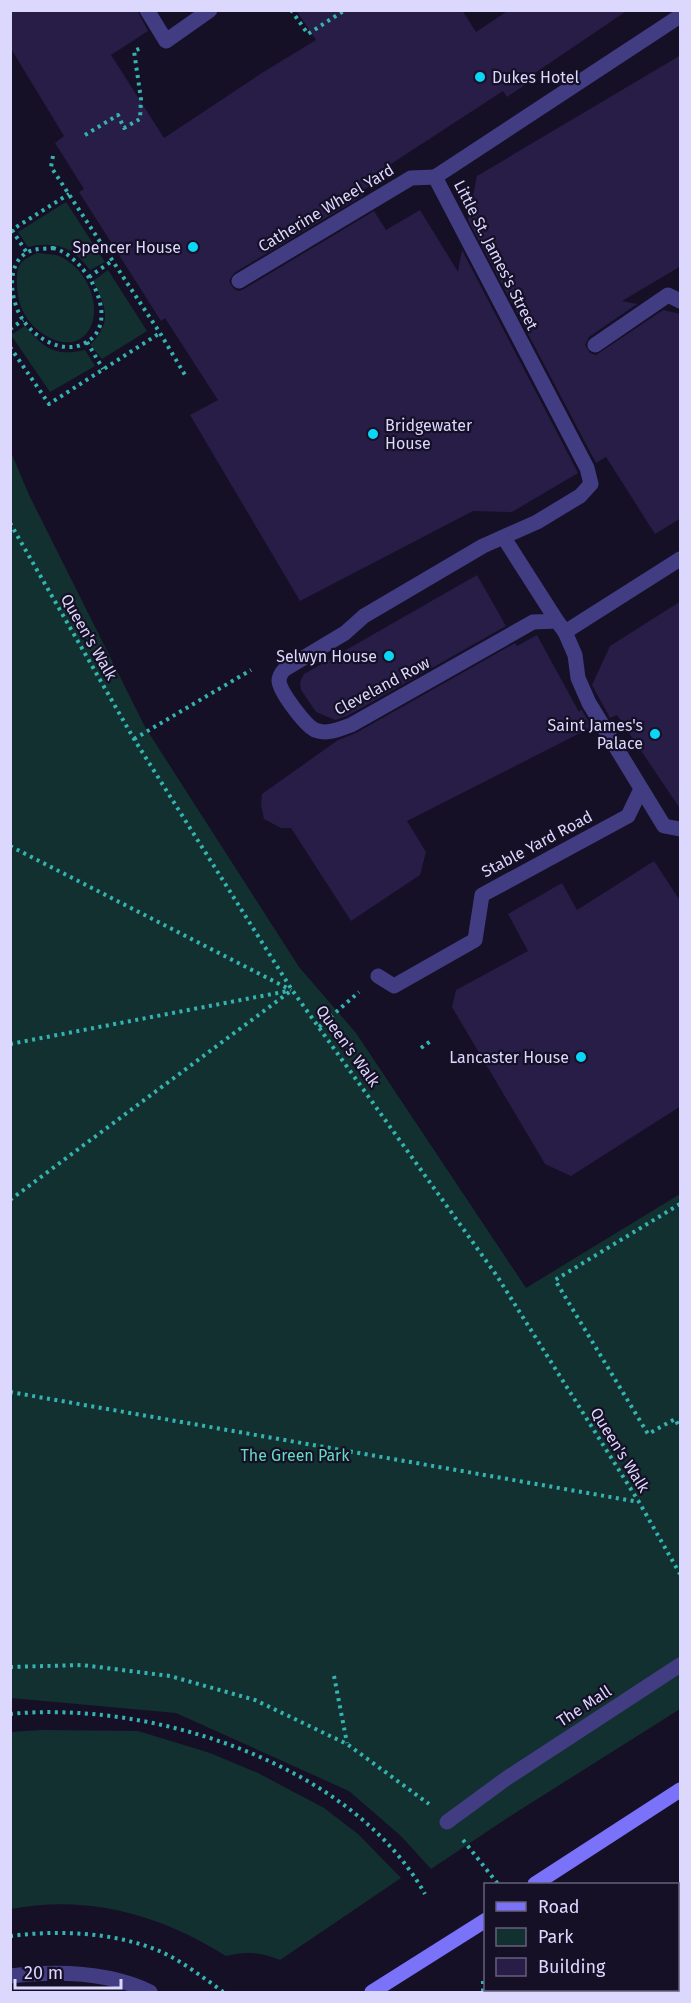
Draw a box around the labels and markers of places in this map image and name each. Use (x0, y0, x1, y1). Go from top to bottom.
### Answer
place label: Dukes Hotel (492, 68, 580, 87)
marker: Dukes Hotel (473, 70, 487, 84)
place label: Spencer House (72, 238, 181, 257)
marker: Spencer House (186, 240, 200, 254)
place label: Bridgewater House (385, 416, 473, 453)
marker: Bridgewater House (366, 427, 380, 441)
place label: Selwyn House (276, 647, 377, 666)
marker: Selwyn House (382, 649, 396, 663)
place label: Saint James's Palace (548, 716, 643, 753)
marker: Saint James's Palace (648, 727, 662, 741)
place label: Lancaster House (449, 1048, 569, 1067)
marker: Lancaster House (574, 1050, 588, 1064)

